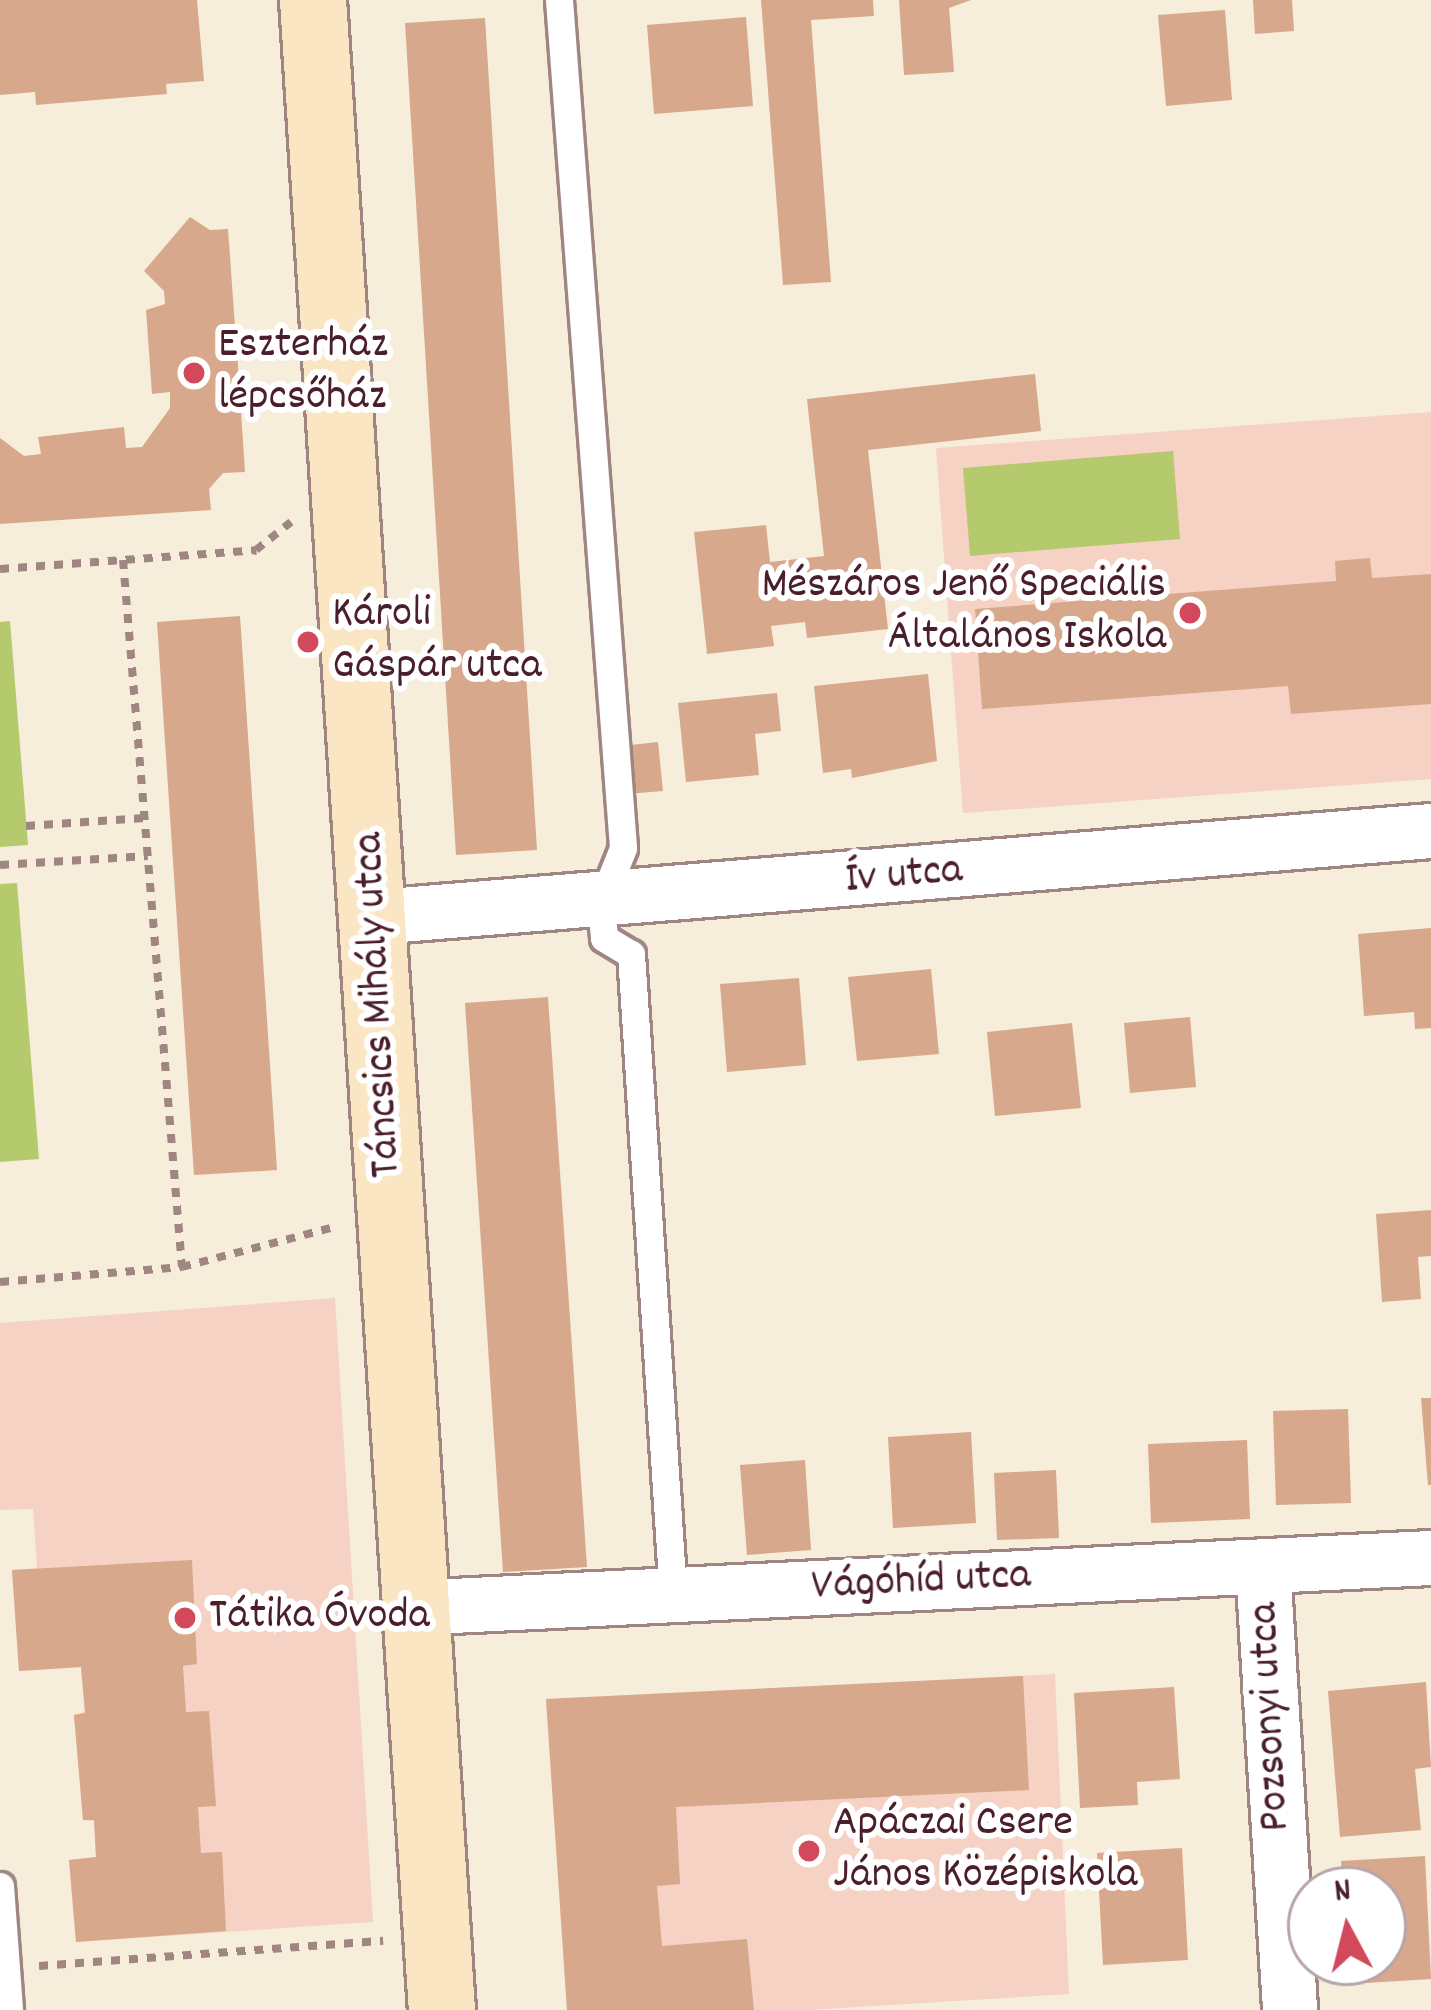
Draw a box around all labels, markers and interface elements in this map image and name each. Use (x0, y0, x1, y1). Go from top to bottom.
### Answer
place label: Eszterház lépcsőház (218, 320, 388, 426)
marker: Eszterház lépcsőház (181, 360, 207, 386)
place label: Mészáros Jenő Speciális Általános Iskola (761, 560, 1166, 666)
place label: Károli Gáspár utca (332, 589, 542, 695)
marker: Mészáros Jenő Speciális Általános Iskola (1177, 600, 1203, 626)
marker: Károli Gáspár utca (295, 629, 321, 655)
street label: Táncsics Mihály utca (344, 831, 416, 1179)
street label: Ív utca (843, 845, 965, 909)
street label: Vágóhíd utca (810, 1550, 1032, 1616)
place label: Tátika Óvoda (209, 1591, 430, 1645)
street label: Pozsonyi utca (1239, 1601, 1305, 1833)
marker: Tátika Óvoda (172, 1605, 198, 1631)
place label: Apáczai Csere János Középiskola (833, 1798, 1137, 1904)
marker: Apáczai Csere János Középiskola (796, 1838, 822, 1864)
north arrow (1287, 1866, 1407, 1986)
text: N (1332, 1868, 1354, 1917)

